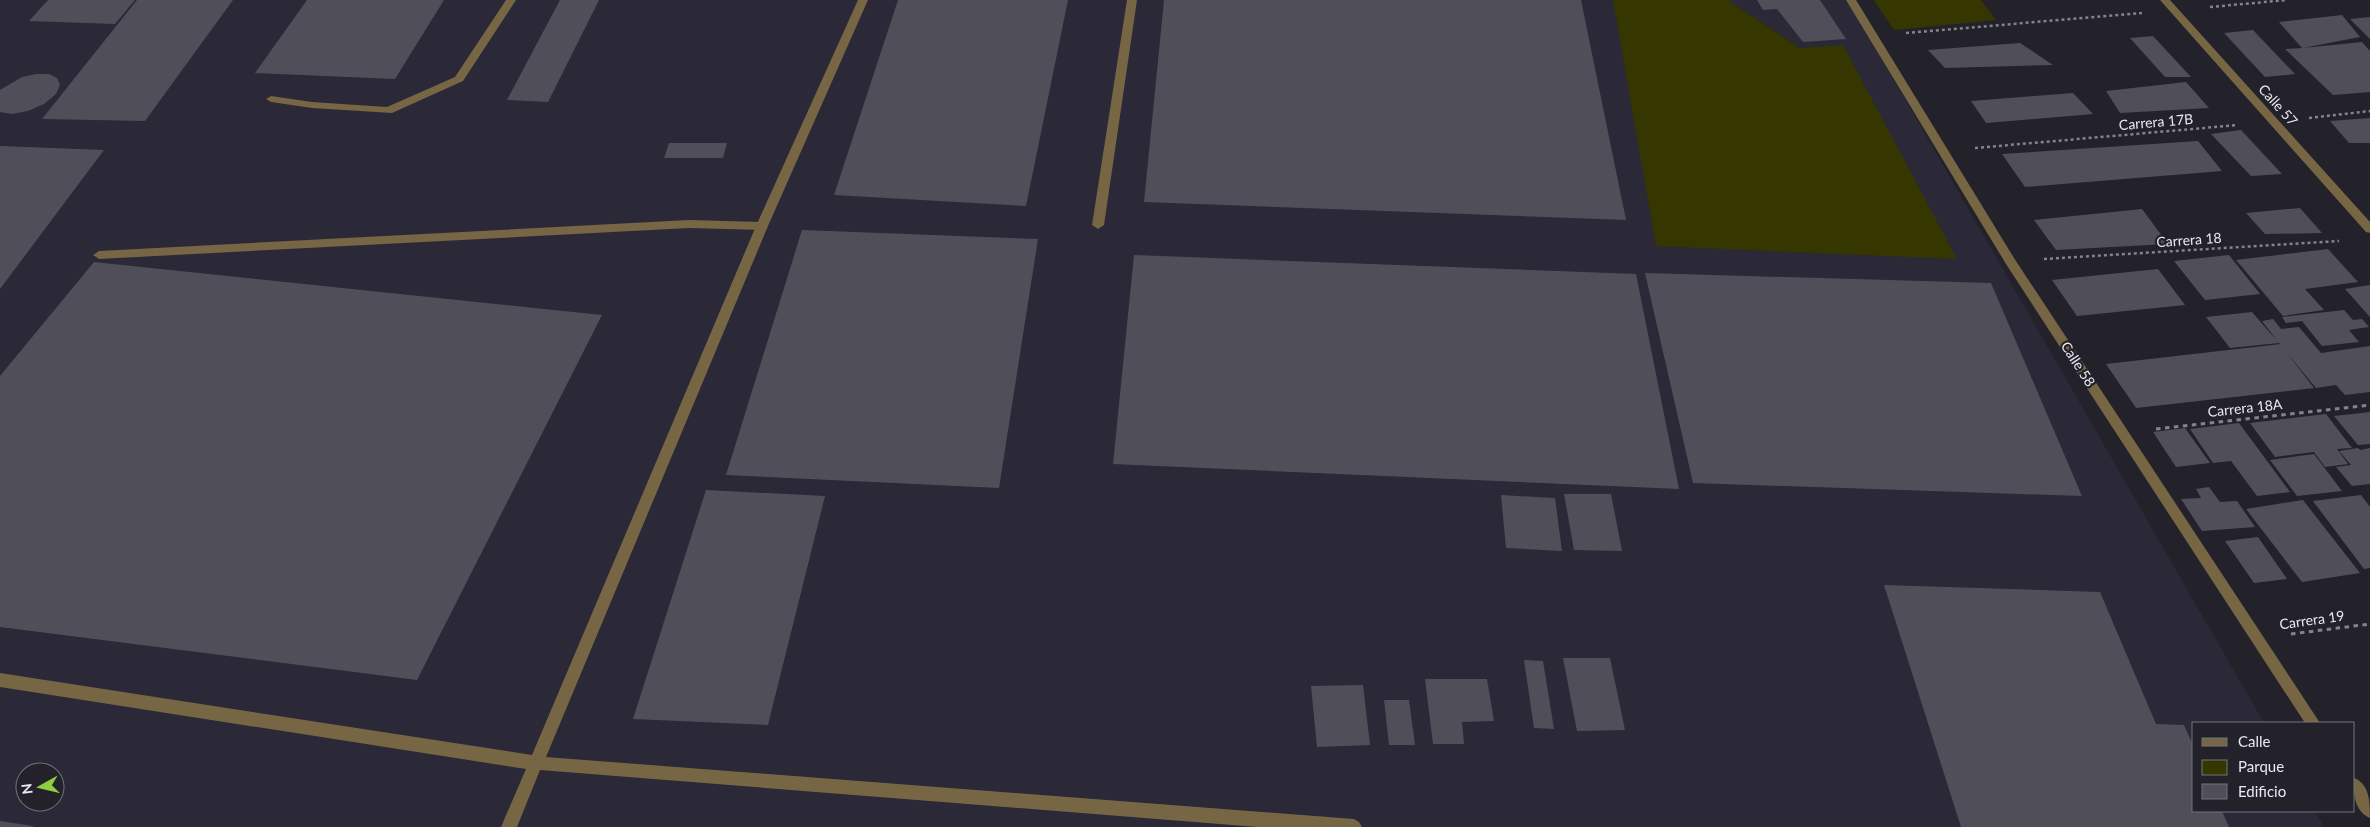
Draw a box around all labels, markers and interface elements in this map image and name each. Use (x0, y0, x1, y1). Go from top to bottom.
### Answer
street label: Calle 57 (2255, 80, 2301, 129)
street label: Carrera 17B (2118, 110, 2194, 133)
street label: Carrera 18 (2156, 229, 2222, 250)
street label: Calle 58 (2058, 338, 2099, 389)
street label: Carrera 18A (2207, 395, 2284, 420)
street label: Carrera 19 (2278, 607, 2345, 632)
legend (2192, 722, 2355, 812)
text: Calle (2238, 732, 2271, 750)
text: Parque (2238, 757, 2284, 775)
north arrow (15, 762, 65, 812)
text: N (17, 782, 36, 795)
text: Edificio (2238, 782, 2286, 800)

